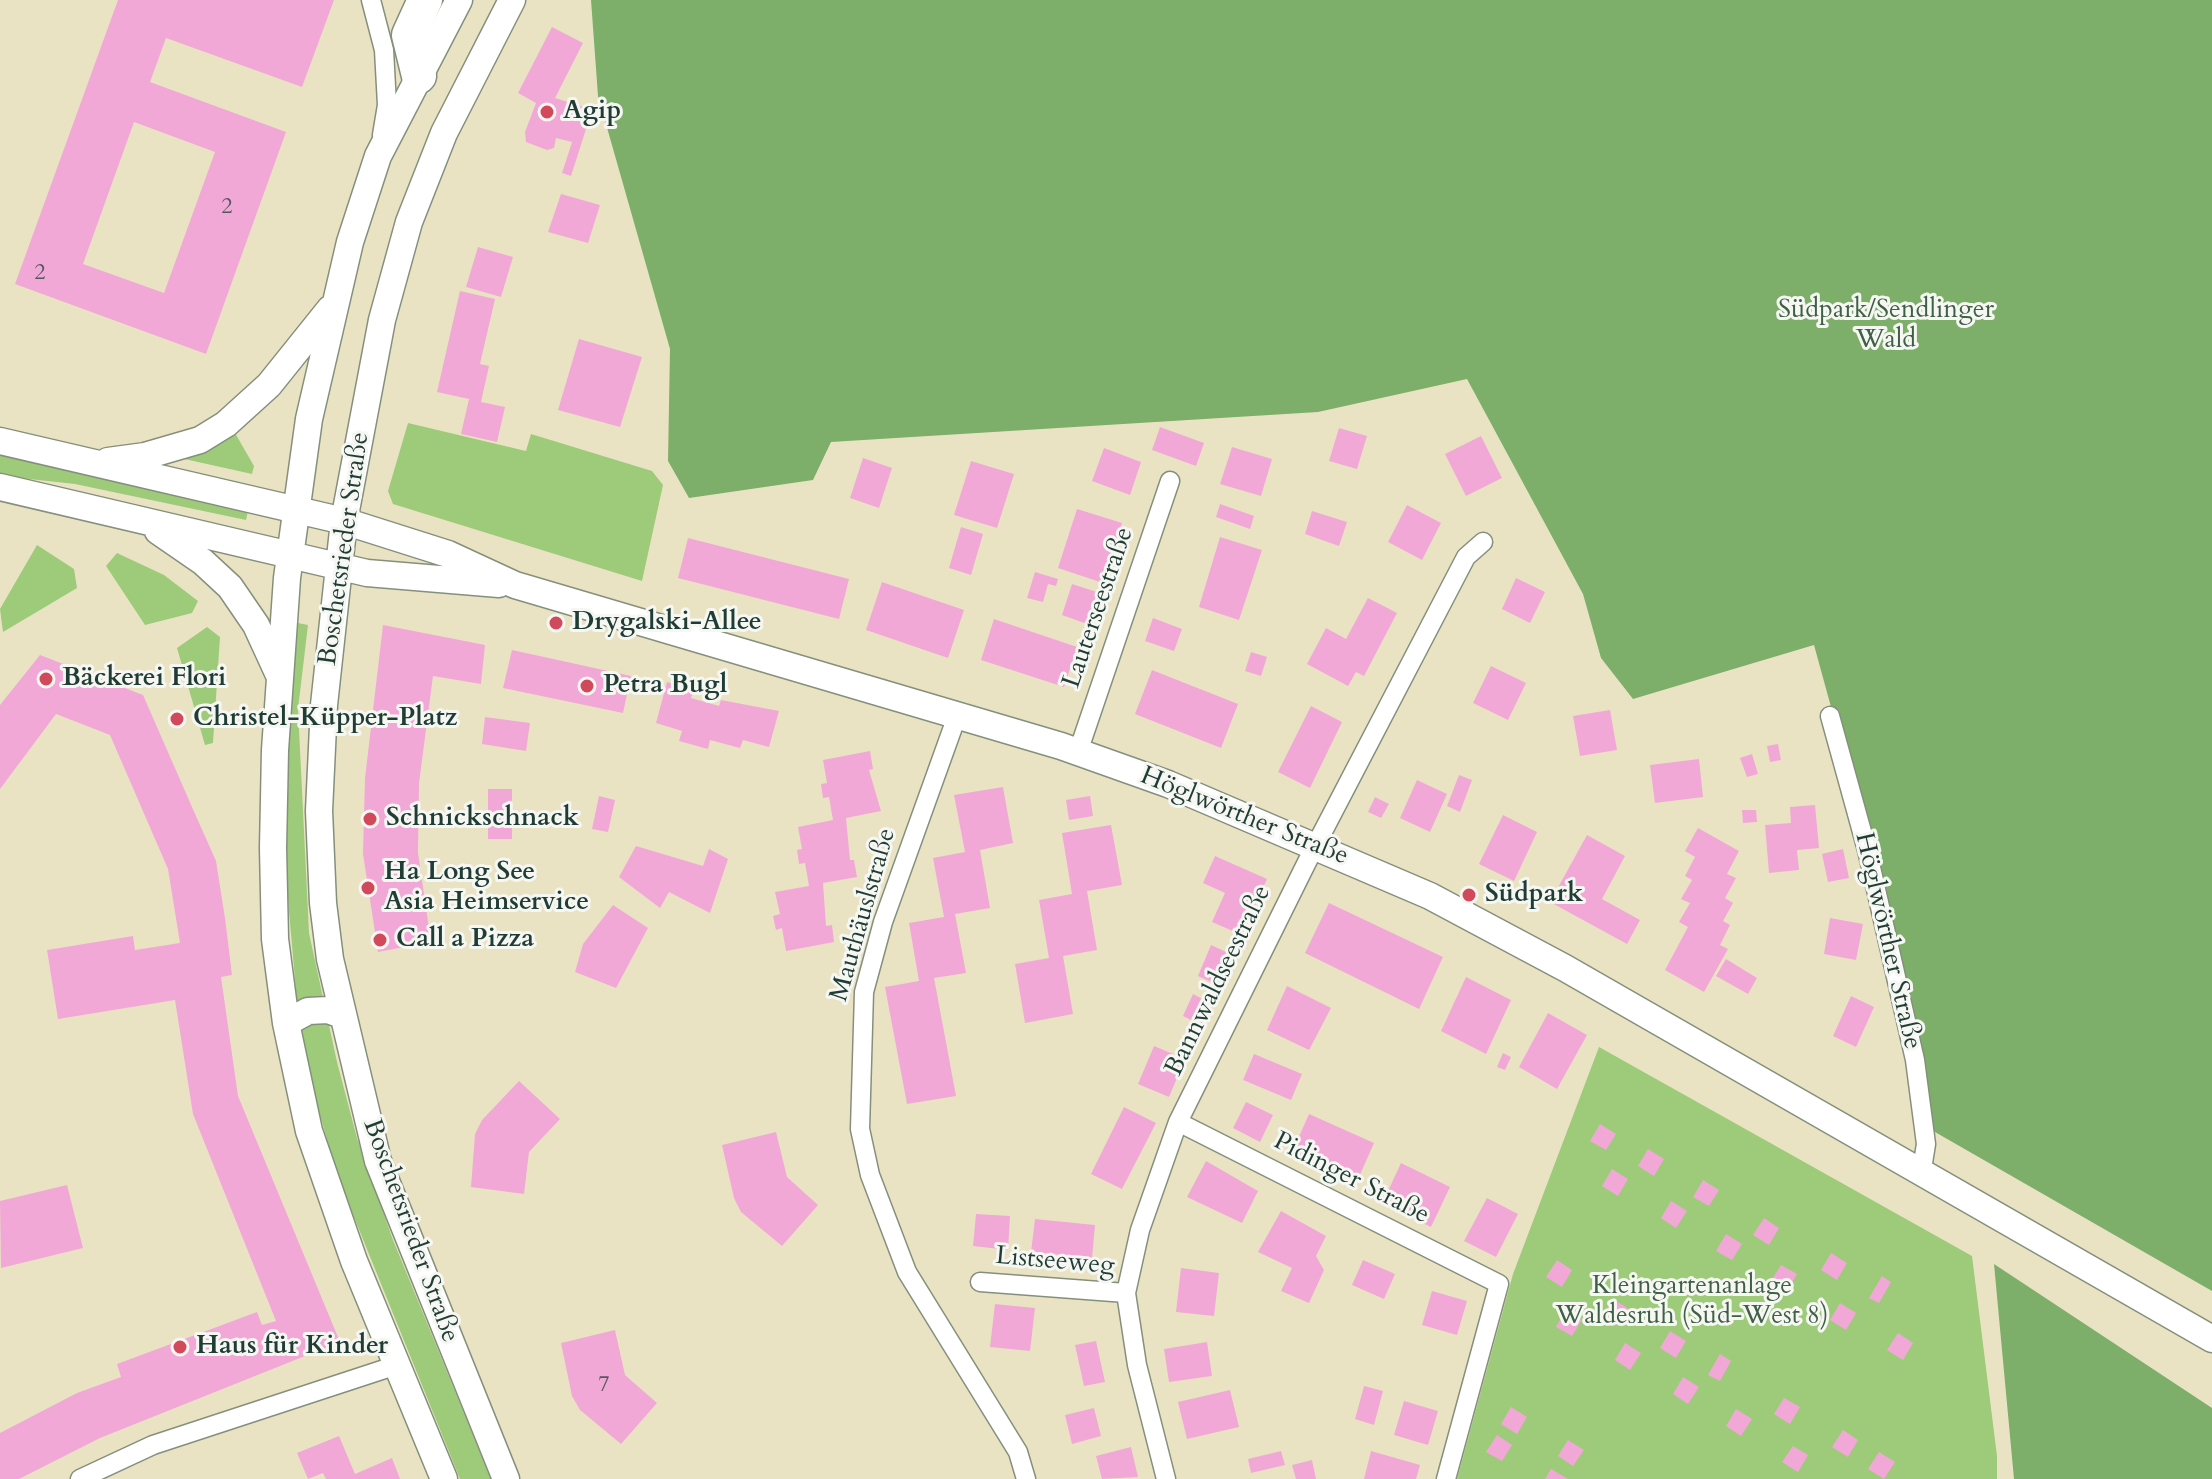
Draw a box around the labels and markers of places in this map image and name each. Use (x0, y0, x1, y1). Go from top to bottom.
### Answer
place label: Agip (563, 96, 621, 128)
marker: Agip (538, 103, 556, 121)
place label: Drygalski-Allee (572, 607, 762, 639)
marker: Drygalski-Allee (547, 614, 565, 632)
place label: Bäckerei Flori (62, 663, 226, 695)
marker: Bäckerei Flori (37, 670, 55, 688)
place label: Petra Bugl (603, 670, 727, 702)
marker: Petra Bugl (578, 677, 596, 695)
place label: Christel-Küpper-Platz (193, 703, 457, 735)
marker: Christel-Küpper-Platz (168, 710, 186, 728)
place label: Schnickschnack (386, 803, 579, 835)
marker: Schnickschnack (361, 810, 379, 828)
place label: Ha Long See Asia Heimservice (384, 857, 589, 918)
marker: Ha Long See Asia Heimservice (359, 879, 377, 897)
place label: Südpark (1485, 879, 1583, 911)
marker: Südpark (1460, 886, 1478, 904)
place label: Call a Pizza (396, 924, 534, 956)
marker: Call a Pizza (371, 931, 389, 949)
place label: Haus für Kinder (196, 1331, 388, 1363)
marker: Haus für Kinder (171, 1338, 189, 1356)

